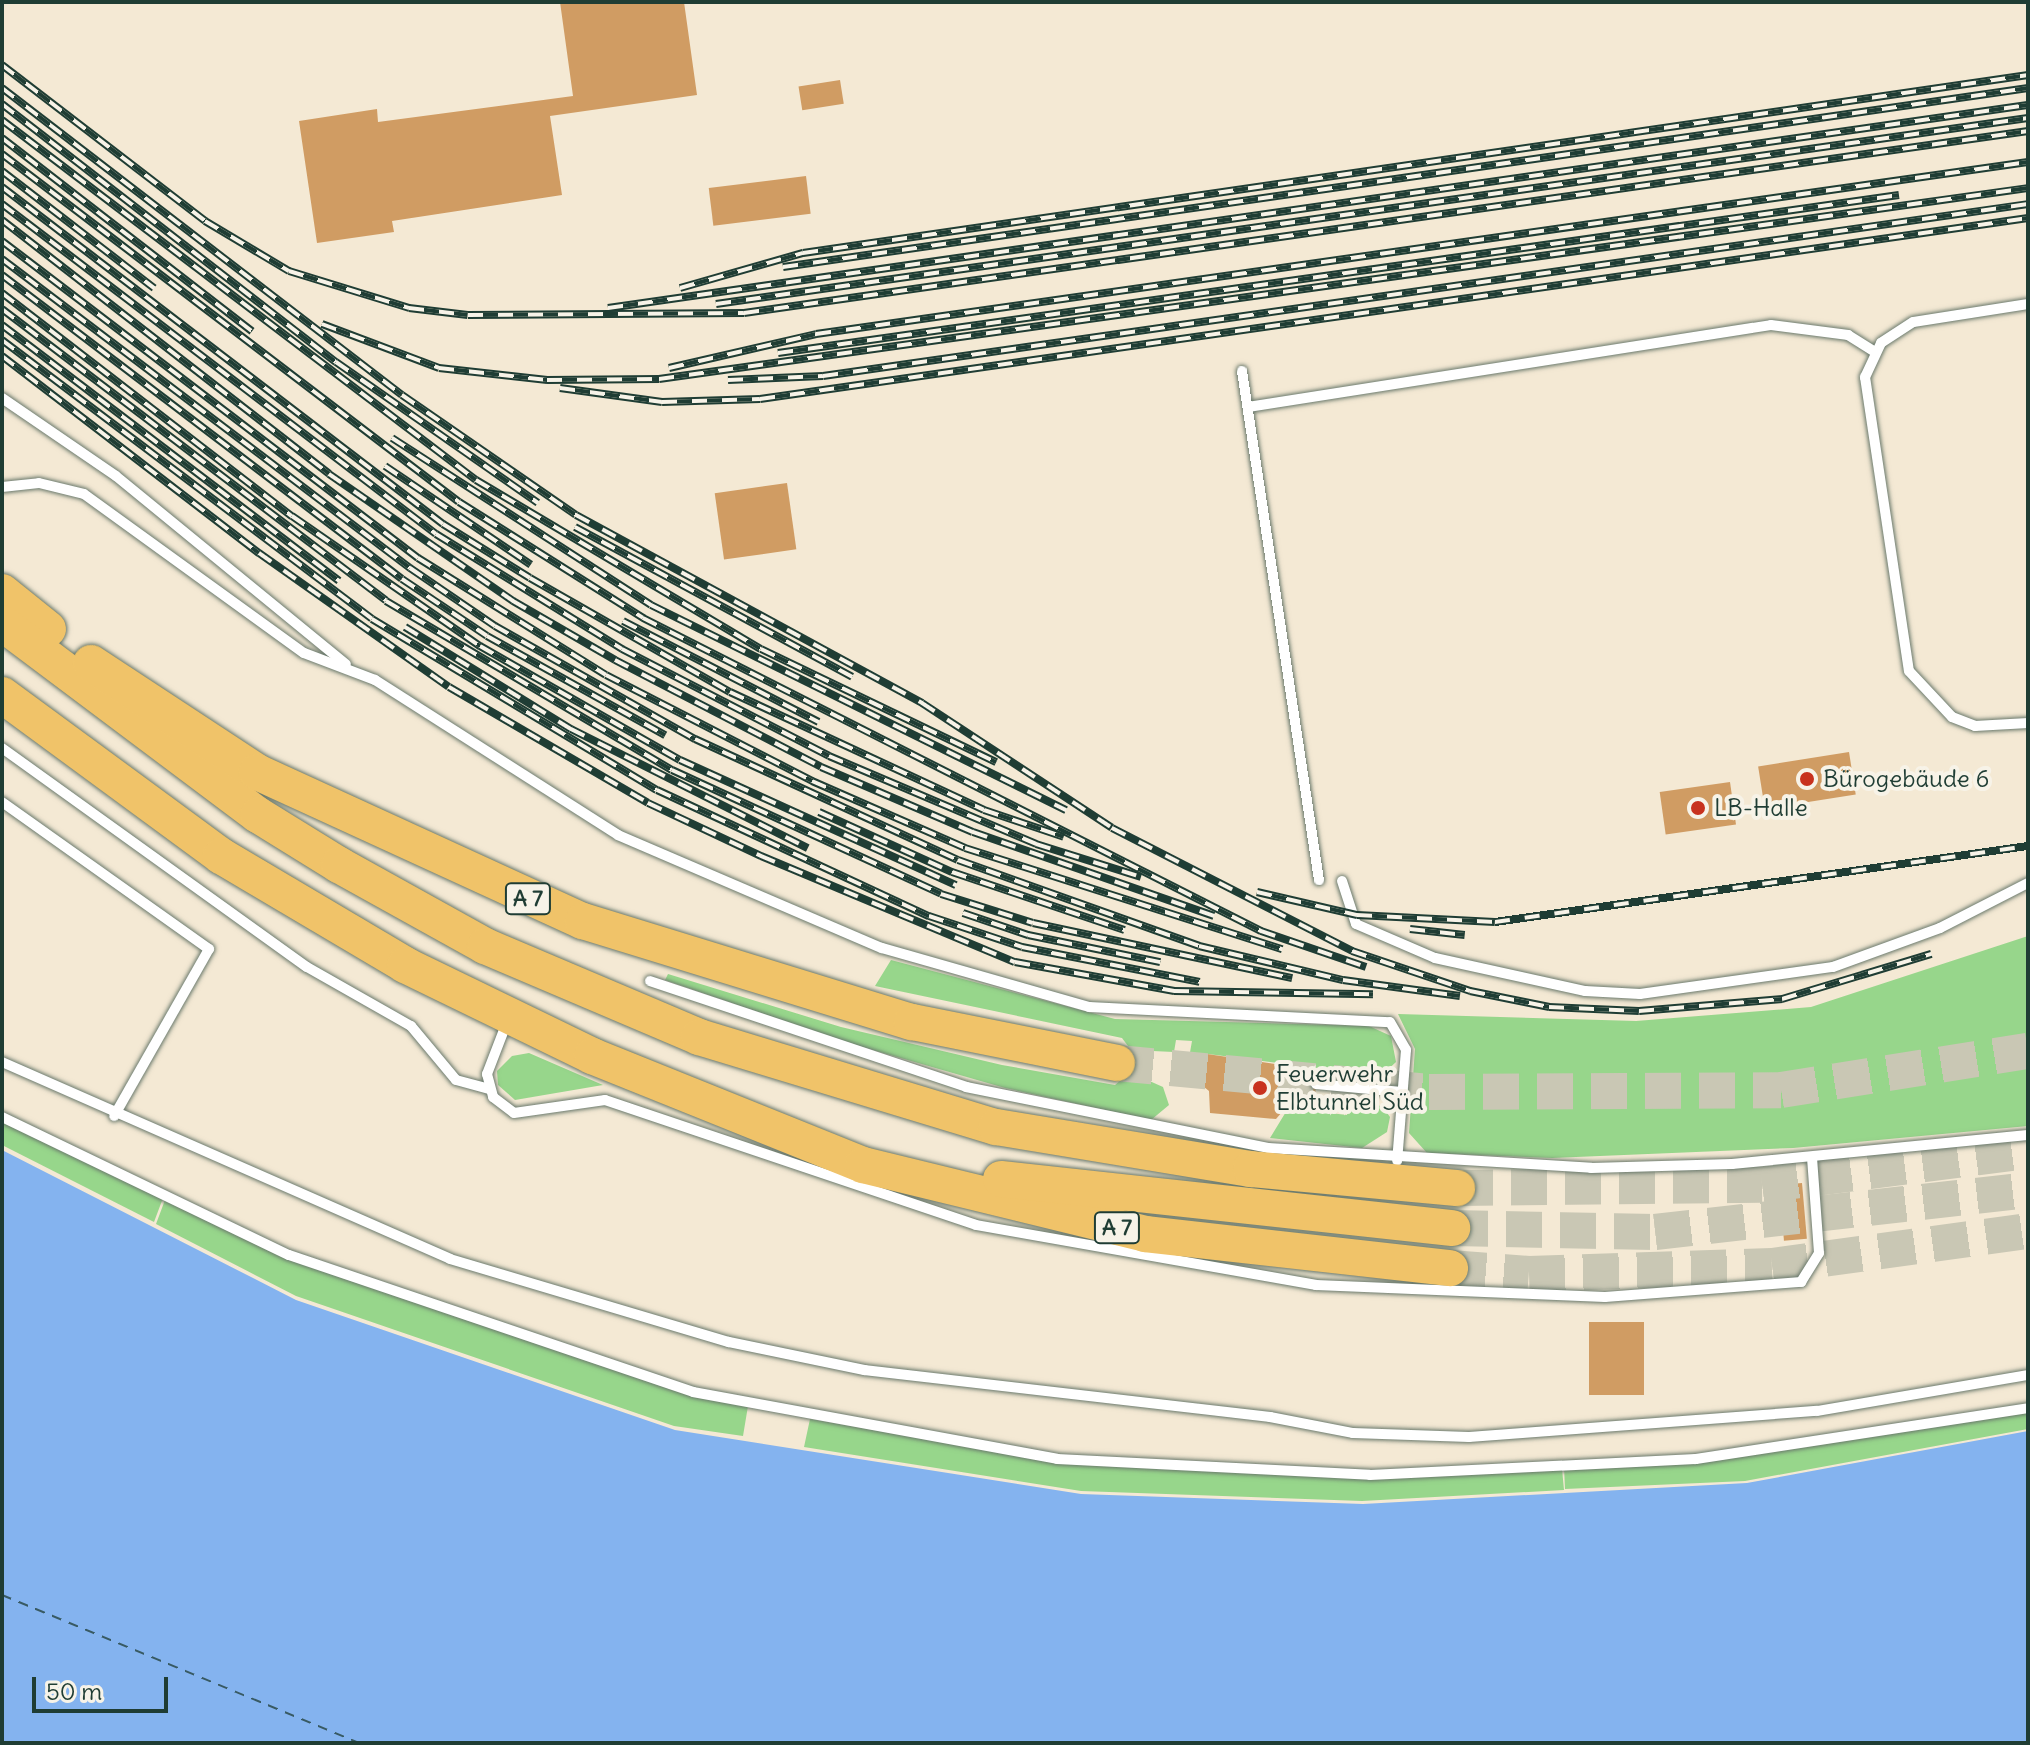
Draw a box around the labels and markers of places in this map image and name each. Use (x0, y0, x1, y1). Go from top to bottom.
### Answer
place label: Bürogebäude 6 (1823, 765, 1989, 793)
marker: Bürogebäude 6 (1798, 770, 1816, 788)
place label: LB-Halle (1714, 794, 1808, 822)
marker: LB-Halle (1689, 799, 1707, 817)
place label: Feuerwehr Elbtunnel Süd (1276, 1060, 1424, 1116)
marker: Feuerwehr Elbtunnel Süd (1251, 1079, 1269, 1097)

